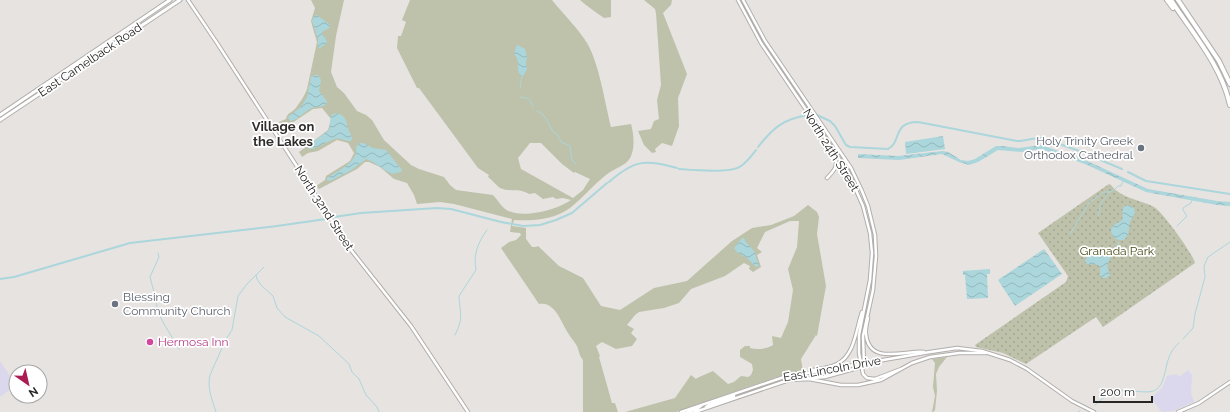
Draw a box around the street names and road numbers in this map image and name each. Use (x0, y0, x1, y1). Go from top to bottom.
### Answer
street label: East Camelback Road (36, 20, 144, 100)
street label: North 24th Street (800, 106, 862, 194)
street label: North 32nd Street (291, 163, 357, 253)
street label: East Lincoln Drive (782, 354, 882, 384)

